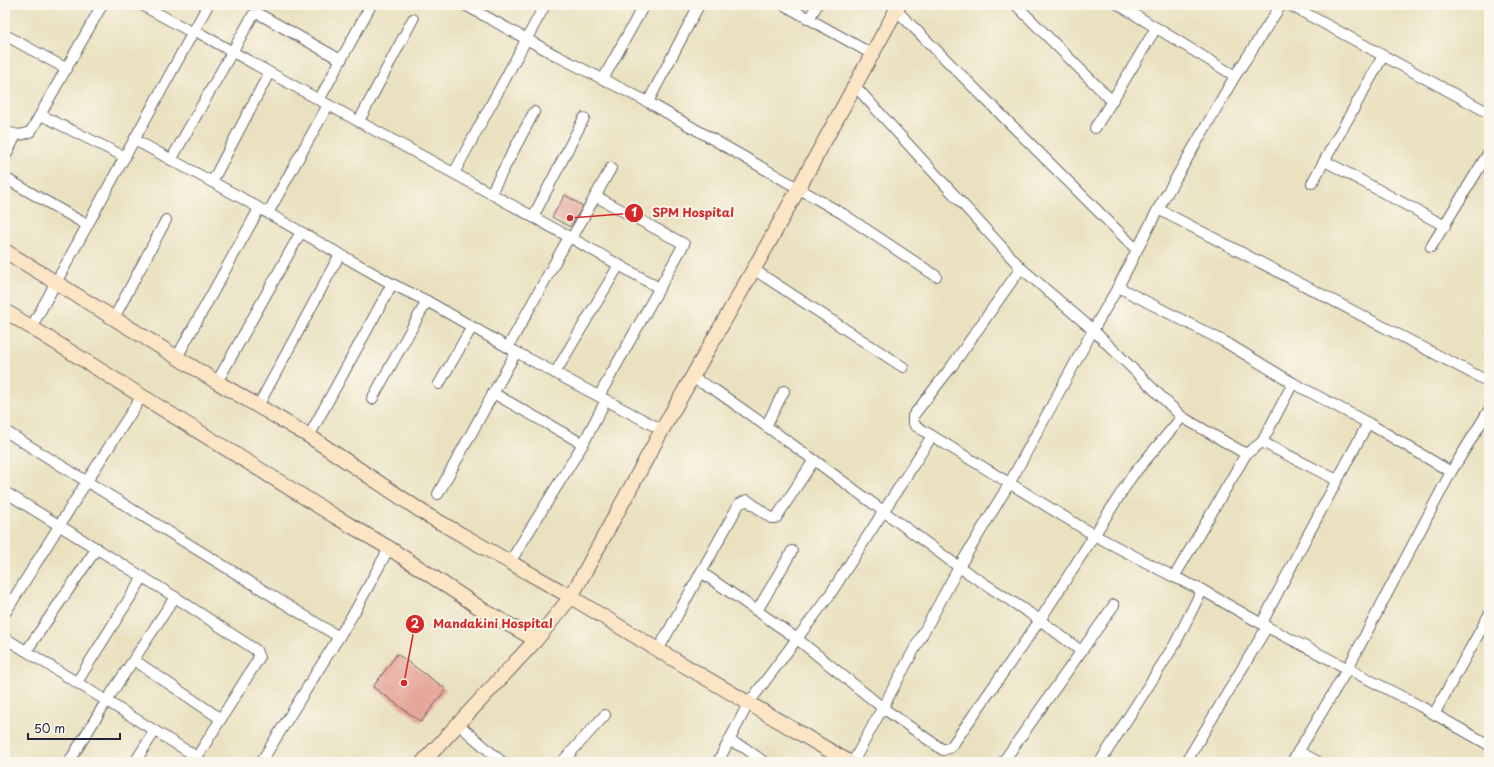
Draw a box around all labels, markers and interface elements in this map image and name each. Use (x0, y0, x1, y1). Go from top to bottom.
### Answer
callout: SPM Hospital (624, 201, 742, 225)
text: 1 (631, 203, 637, 221)
text: SPM Hospital (652, 203, 734, 221)
callout: Mandakini Hospital (405, 612, 560, 636)
text: 2 (411, 614, 420, 632)
text: Mandakini Hospital (433, 614, 553, 632)
scale bar (28, 715, 120, 741)
text: 50 m (34, 719, 65, 737)

